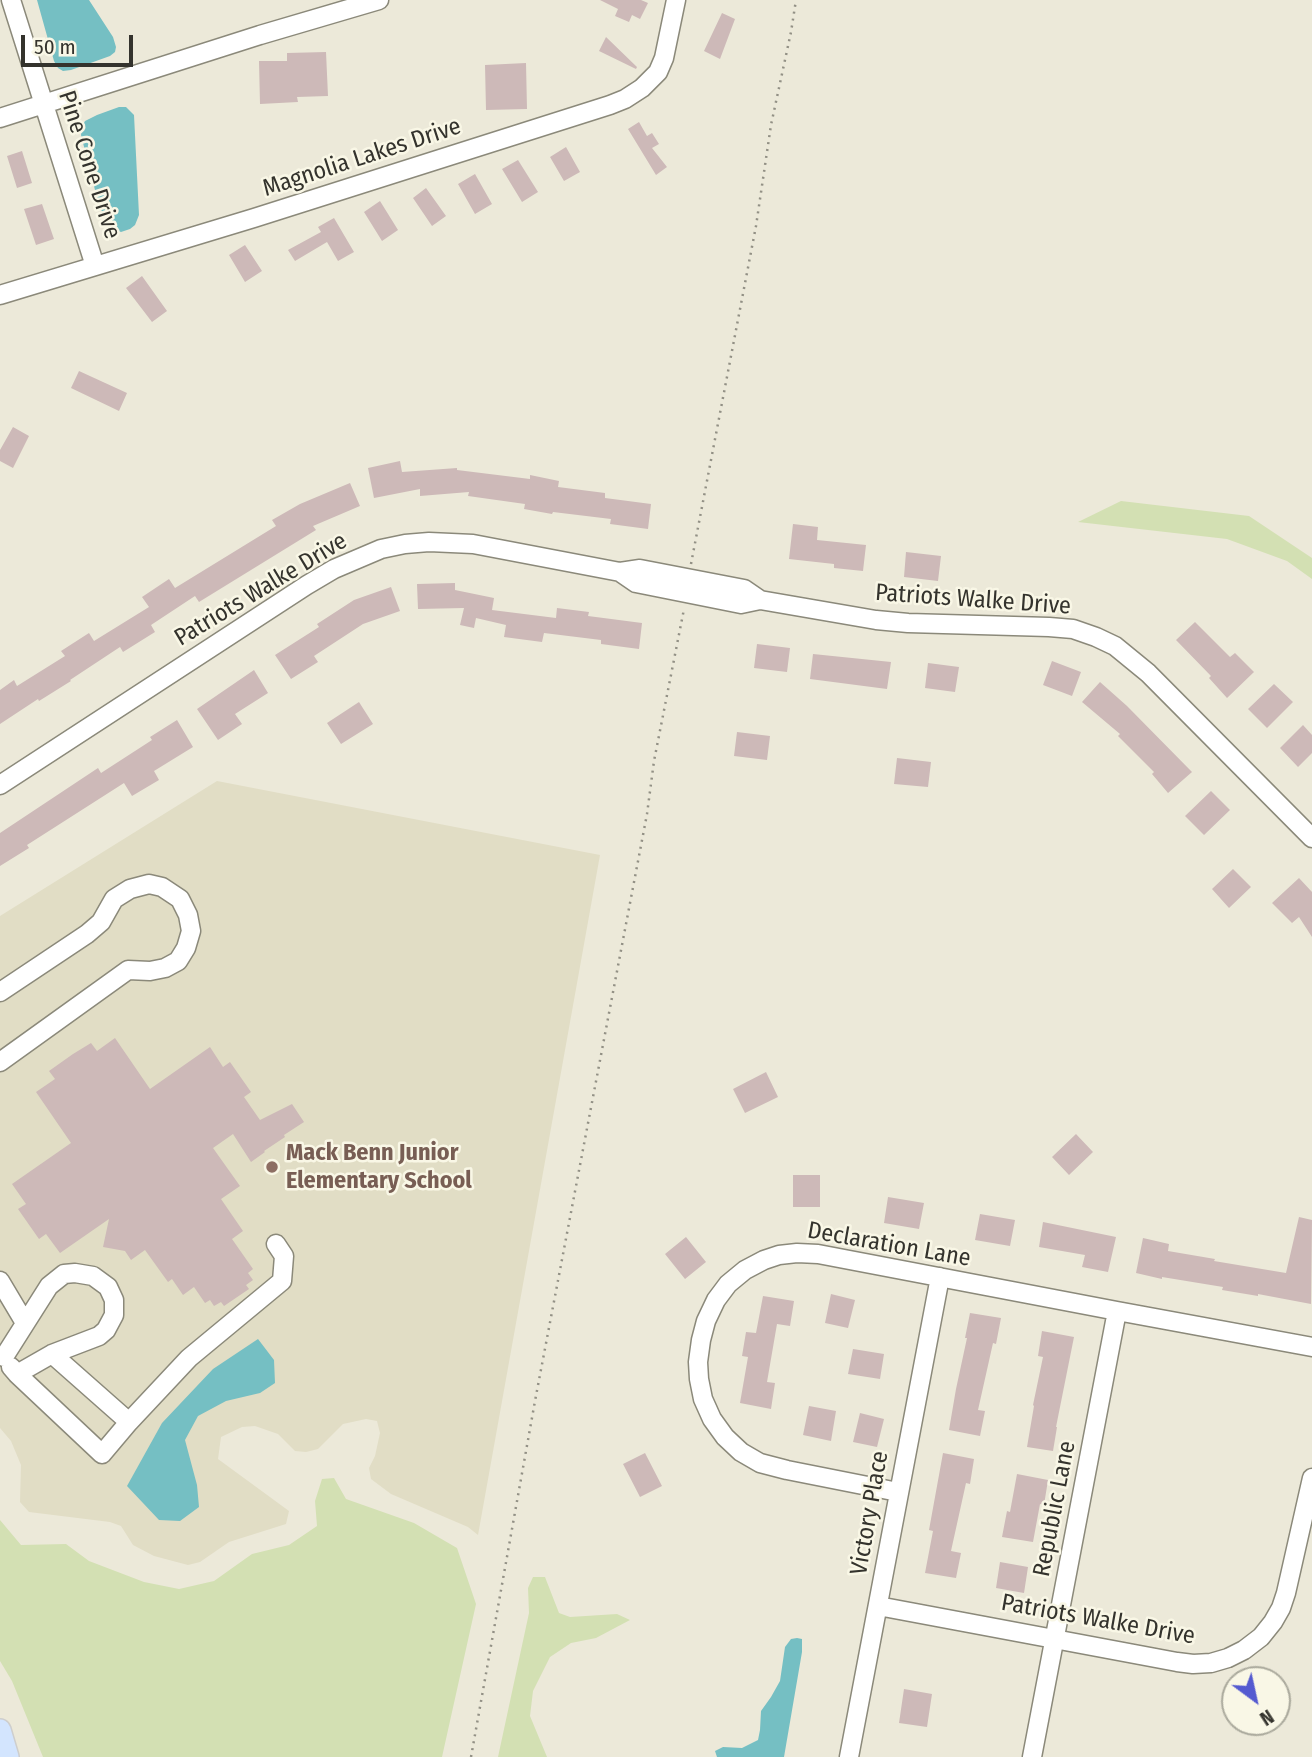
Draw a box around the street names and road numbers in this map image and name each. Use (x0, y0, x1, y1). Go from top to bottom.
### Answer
street label: Pine Cone Drive (52, 87, 126, 243)
street label: Magnolia Lakes Drive (259, 112, 465, 204)
street label: Patriots Walke Drive (170, 527, 352, 653)
street label: Patriots Walke Drive (874, 579, 1072, 621)
street label: Declaration Lane (805, 1216, 973, 1274)
street label: Republic Lane (1028, 1439, 1082, 1579)
street label: Victory Place (845, 1449, 895, 1577)
street label: Patriots Walke Drive (999, 1589, 1197, 1651)

